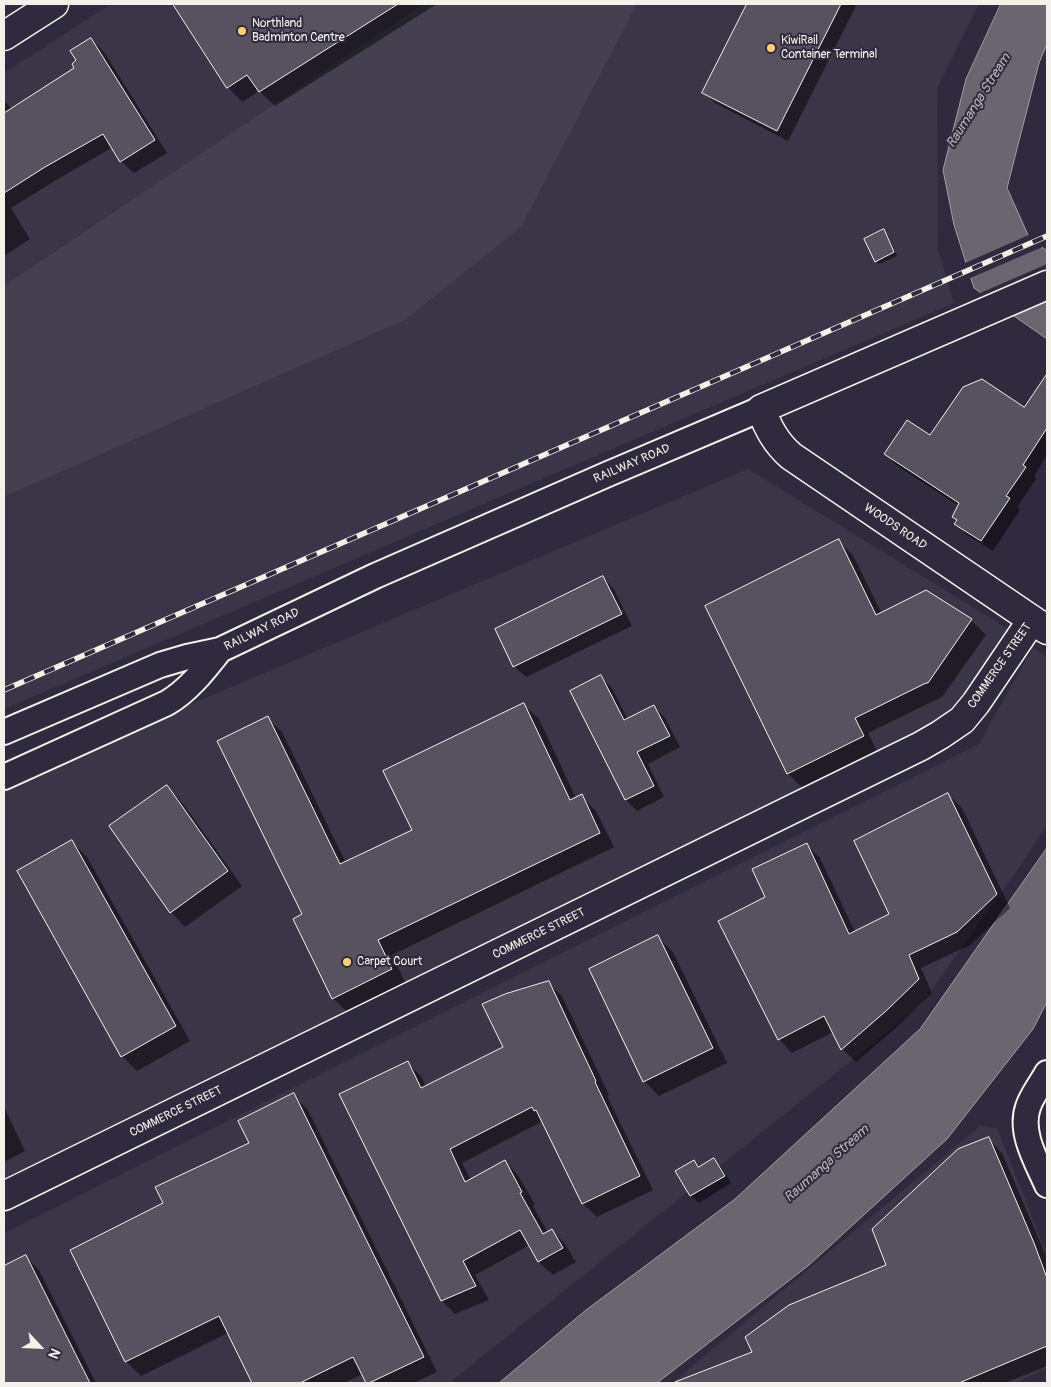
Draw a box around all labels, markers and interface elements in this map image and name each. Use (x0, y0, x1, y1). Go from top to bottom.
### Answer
place label: Northland Badminton Centre (252, 17, 345, 45)
marker: Northland Badminton Centre (236, 25, 248, 37)
place label: KiwiRail Container Terminal (781, 34, 877, 62)
marker: KiwiRail Container Terminal (765, 42, 777, 54)
water label: Raumanga Stream (943, 51, 1015, 151)
street label: RAILWAY ROAD (592, 441, 672, 487)
street label: WOODS ROAD (861, 501, 929, 553)
street label: RAILWAY ROAD (222, 606, 302, 654)
street label: COMMERCE STREET (965, 621, 1035, 711)
street label: COMMERCE STREET (490, 905, 588, 963)
place label: Carpet Court (357, 955, 422, 969)
marker: Carpet Court (341, 956, 353, 968)
street label: COMMERCE STREET (127, 1083, 225, 1141)
water label: Raumanga Stream (781, 1122, 873, 1206)
north arrow (15, 1322, 65, 1372)
text: N (44, 1346, 64, 1361)

